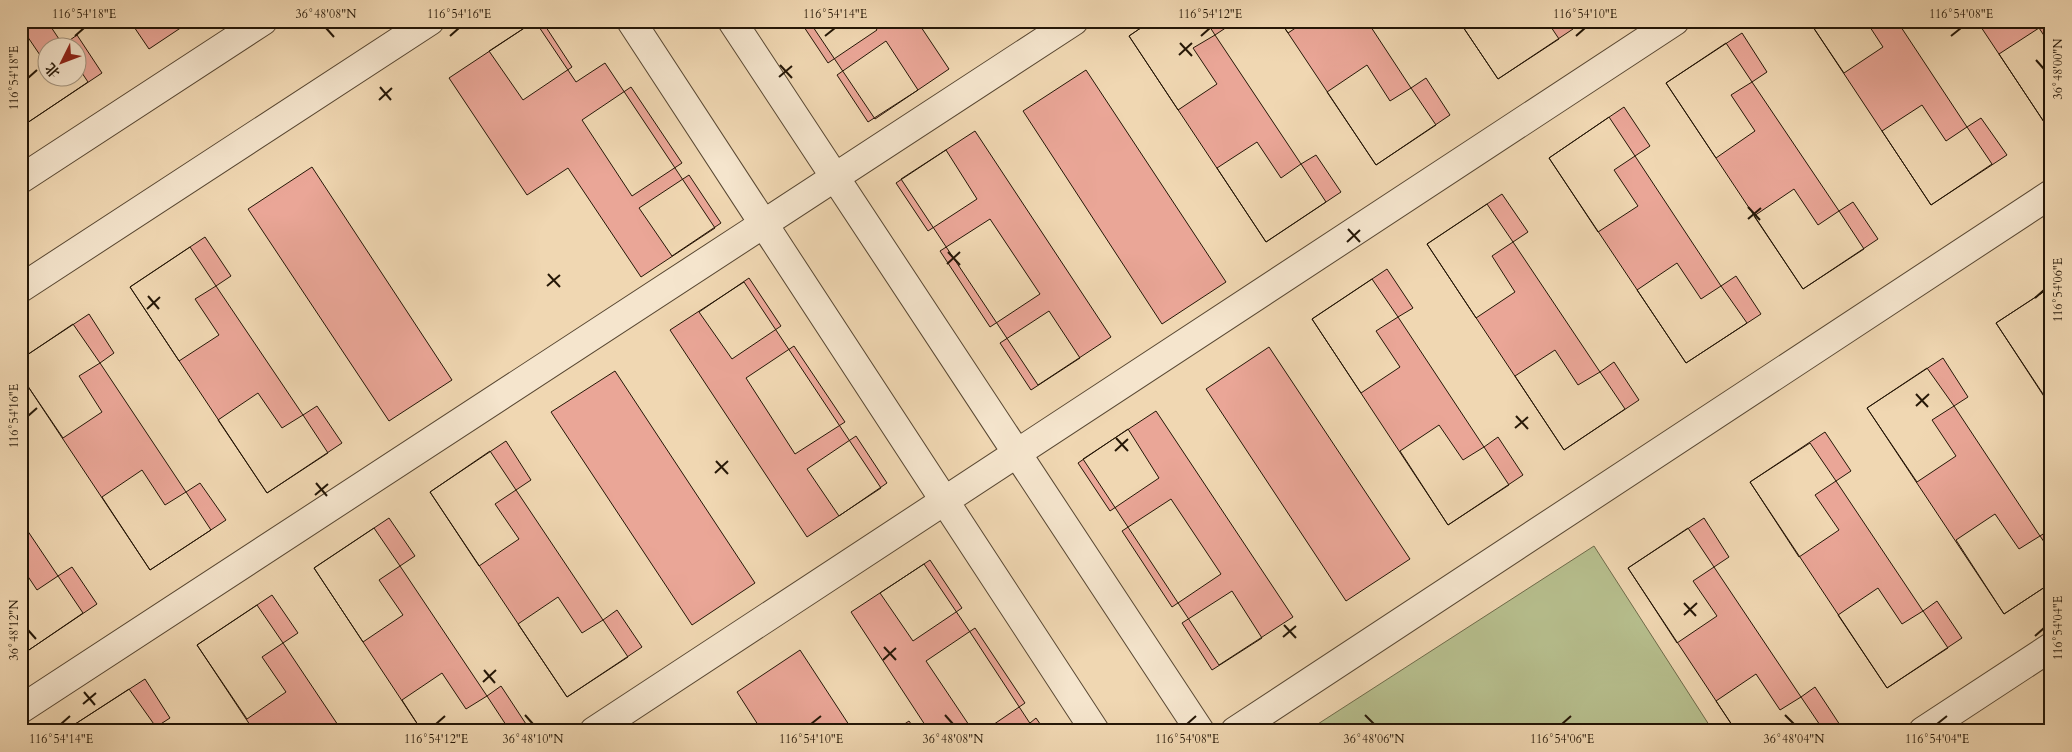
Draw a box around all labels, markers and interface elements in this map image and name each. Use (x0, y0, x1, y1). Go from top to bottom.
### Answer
text: 116°54'18"E (52, 6, 116, 22)
text: 36°48'08"N (296, 6, 357, 22)
text: 116°54'16"E (427, 6, 491, 22)
text: 116°54'14"E (803, 6, 867, 22)
text: 116°54'12"E (1178, 6, 1242, 22)
text: 116°54'10"E (1553, 6, 1617, 22)
text: 116°54'08"E (1929, 6, 1993, 22)
north arrow (38, 38, 88, 88)
text: 36°48'00"N (2050, 38, 2066, 99)
text: 116°54'18"E (6, 46, 22, 110)
text: 北 (41, 59, 64, 82)
text: 116°54'06"E (2050, 258, 2066, 322)
text: 116°54'16"E (6, 384, 22, 448)
text: 116°54'04"E (2050, 596, 2066, 660)
text: 36°48'12"N (6, 599, 22, 660)
text: 116°54'14"E (29, 731, 93, 747)
text: 116°54'12"E (404, 731, 468, 747)
text: 36°48'10"N (503, 731, 564, 747)
text: 116°54'10"E (779, 731, 843, 747)
text: 36°48'08"N (923, 731, 984, 747)
text: 116°54'08"E (1155, 731, 1219, 747)
text: 36°48'06"N (1344, 731, 1405, 747)
text: 116°54'06"E (1530, 731, 1594, 747)
text: 36°48'04"N (1764, 731, 1825, 747)
text: 116°54'04"E (1905, 731, 1969, 747)

